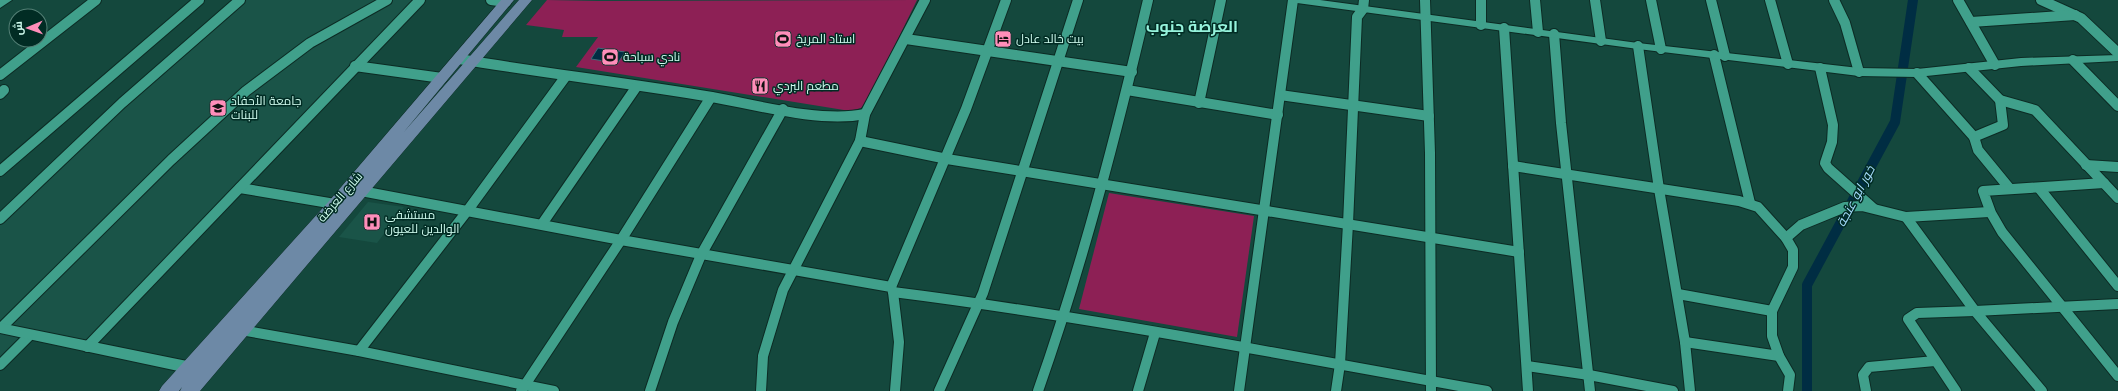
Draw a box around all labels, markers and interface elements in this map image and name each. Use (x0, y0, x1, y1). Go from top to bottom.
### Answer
north arrow (8, 8, 48, 48)
district label: العرضة جنوب (1146, 16, 1238, 36)
text: ش (11, 21, 25, 36)
sports icon: استاد المريخ (773, 29, 793, 49)
hotel icon: بيت خالد عادل (993, 29, 1013, 49)
place label: استاد المريخ (796, 31, 855, 47)
place label: بيت خالد عادل (1016, 31, 1084, 46)
sports icon: نادي سباحة (600, 47, 620, 67)
place label: نادي سباحة (623, 49, 680, 67)
restaurant icon: مطعم البردي (750, 76, 770, 96)
place label: مطعم البردي (773, 78, 839, 96)
place label: جامعة الأحفاد للبنات (231, 93, 301, 122)
school or university icon: جامعة الأحفاد للبنات (208, 98, 228, 118)
water label: خور ابو عنجة (1832, 162, 1878, 229)
street label: شارع العرضة (314, 169, 366, 225)
place label: مستشفى الوالدين للعيون (385, 207, 459, 236)
hospital icon: مستشفى الوالدين للعيون (362, 212, 382, 232)

